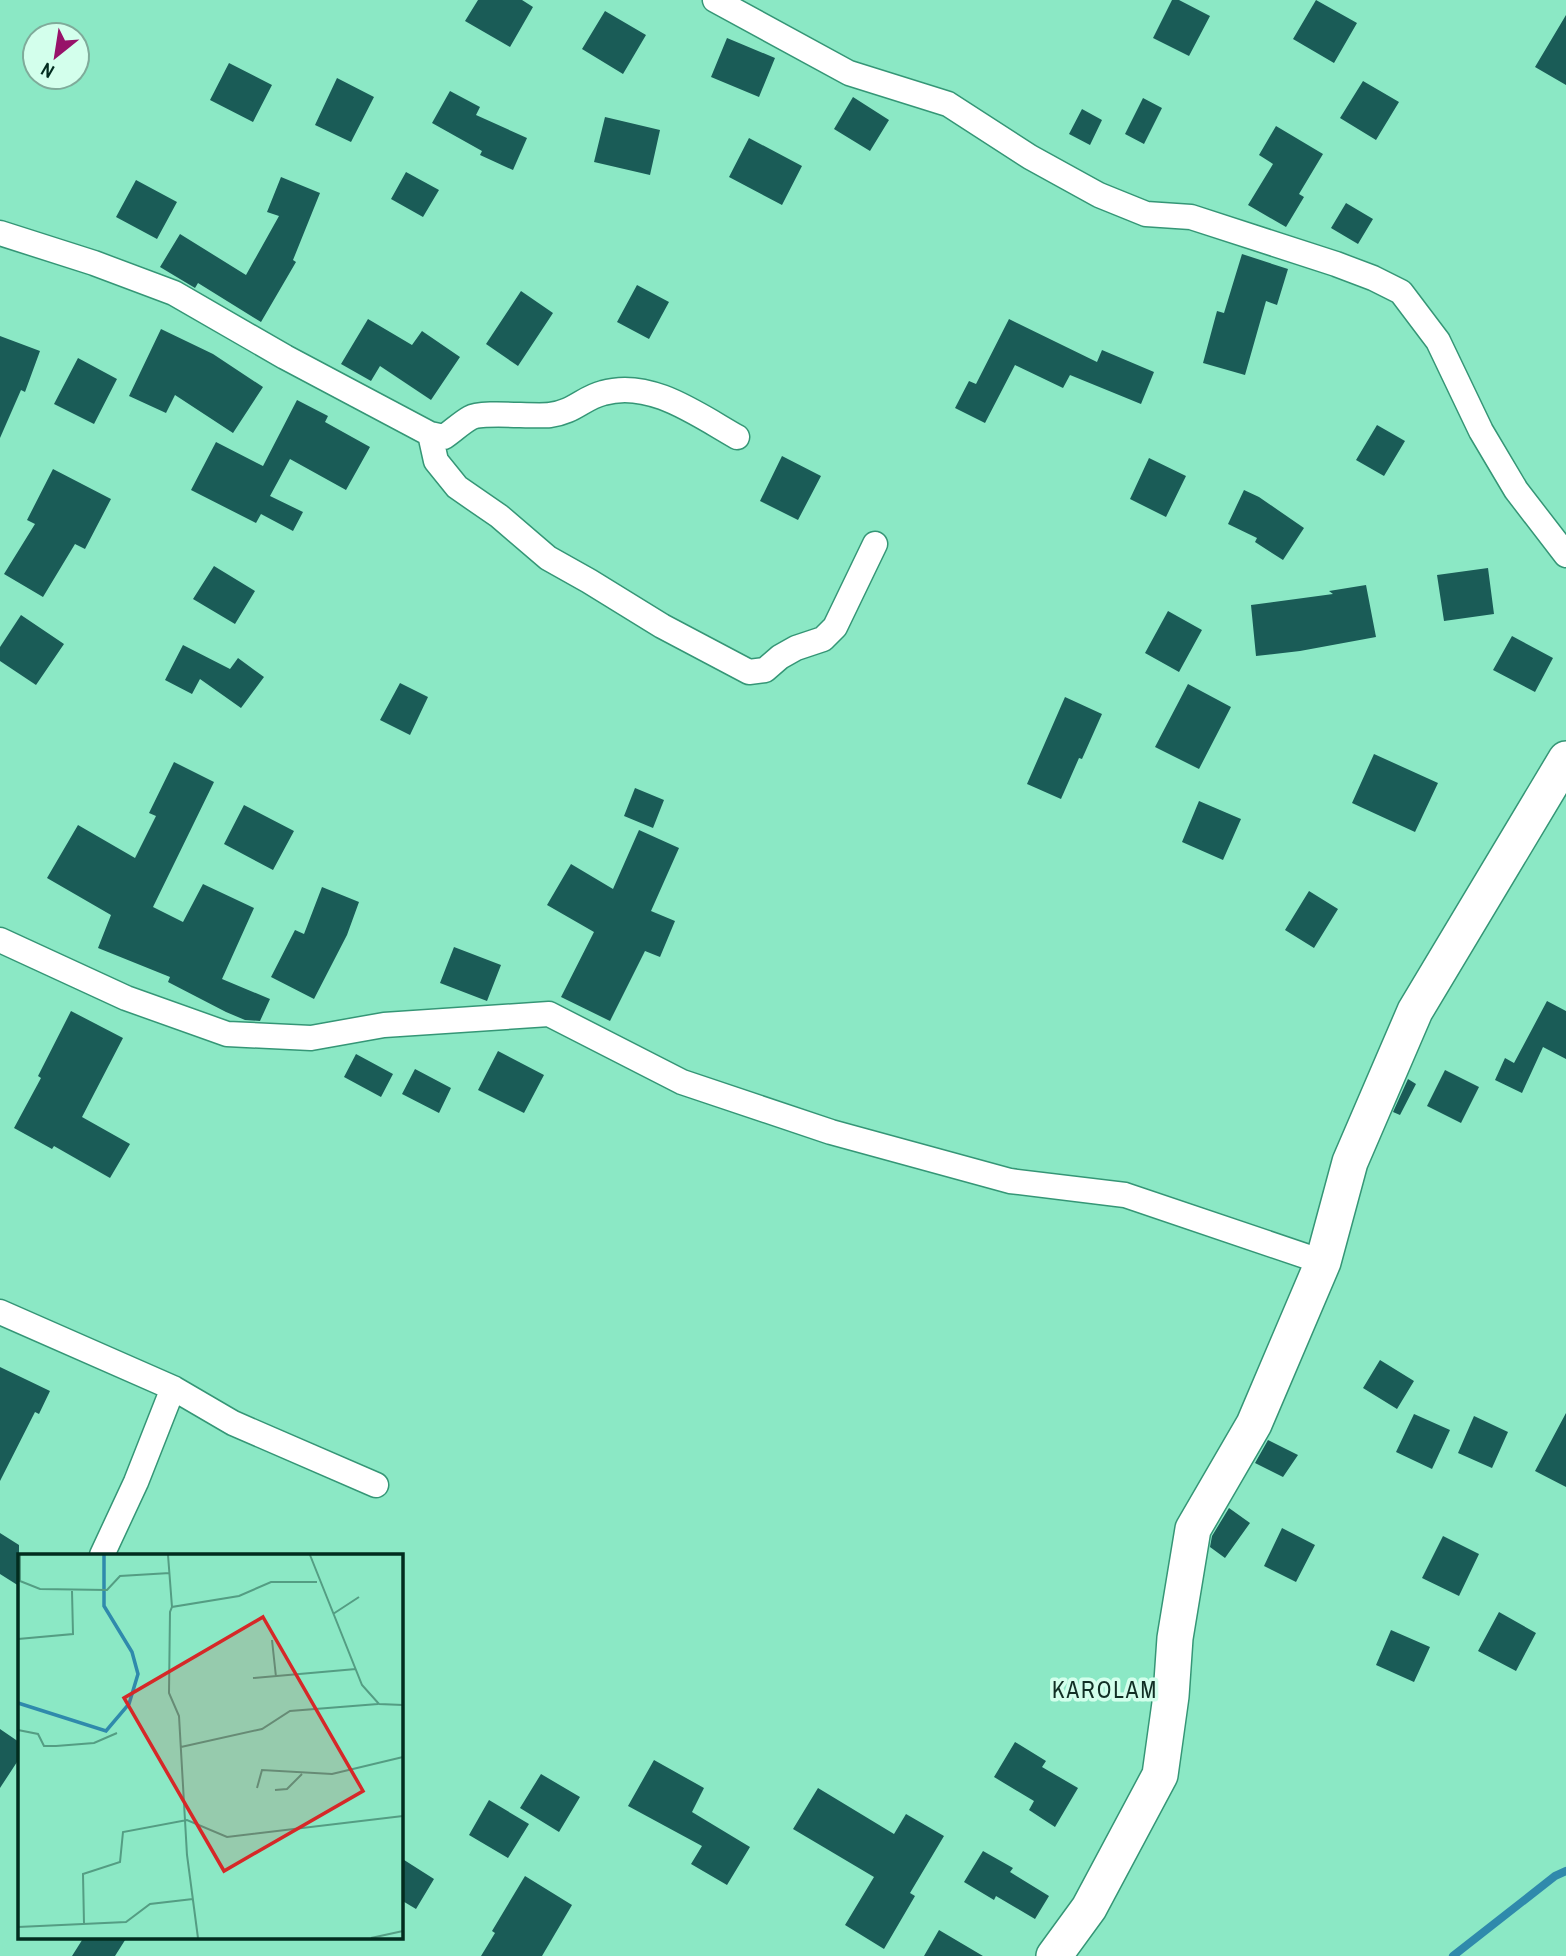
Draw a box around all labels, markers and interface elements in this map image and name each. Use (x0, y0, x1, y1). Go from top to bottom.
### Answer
north arrow (21, 21, 91, 91)
text: N (36, 57, 59, 85)
inset map (18, 1554, 402, 1938)
district label: KAROLAM (1052, 1674, 1158, 1705)

